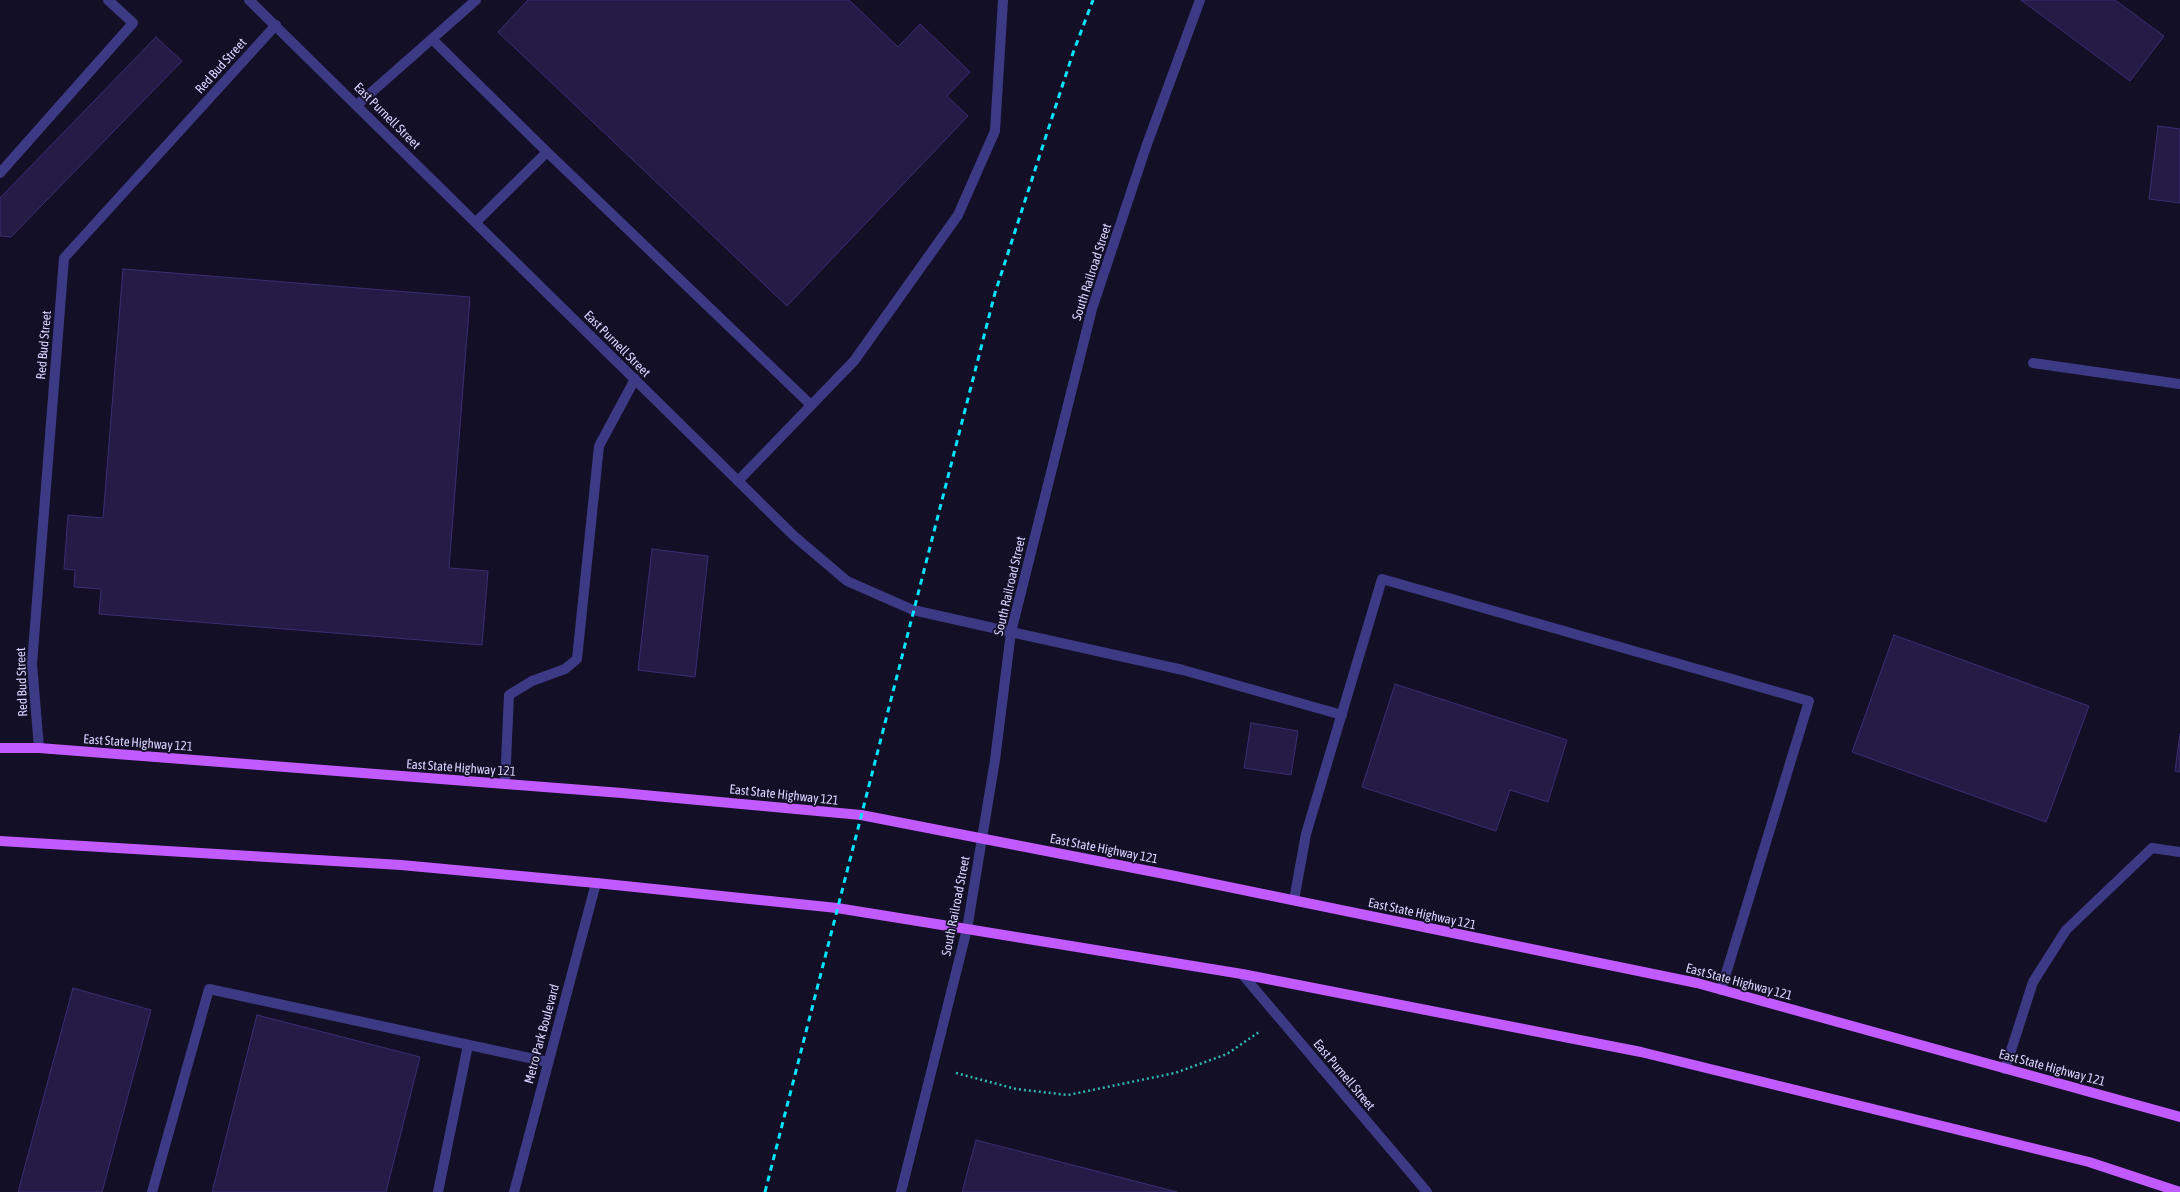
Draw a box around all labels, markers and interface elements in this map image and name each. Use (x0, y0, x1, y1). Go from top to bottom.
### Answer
street label: Red Bud Street (192, 35, 250, 97)
street label: East Purnell Street (351, 80, 423, 152)
street label: South Railroad Street (1069, 222, 1115, 322)
street label: East Purnell Street (581, 308, 653, 380)
street label: Red Bud Street (33, 310, 55, 380)
street label: South Railroad Street (991, 535, 1029, 637)
street label: Red Bud Street (13, 647, 31, 717)
street label: East State Highway 121 (83, 731, 193, 755)
street label: East State Highway 121 (406, 756, 516, 780)
street label: East State Highway 121 (729, 782, 839, 808)
street label: East State Highway 121 (1049, 831, 1159, 867)
street label: South Railroad Street (939, 855, 973, 957)
street label: East State Highway 121 (1367, 895, 1477, 933)
street label: East State Highway 121 (1684, 960, 1794, 1004)
street label: Metro Park Boulevard (521, 982, 563, 1086)
street label: East Purnell Street (1310, 1036, 1378, 1114)
street label: East State Highway 121 (1997, 1046, 2107, 1090)

